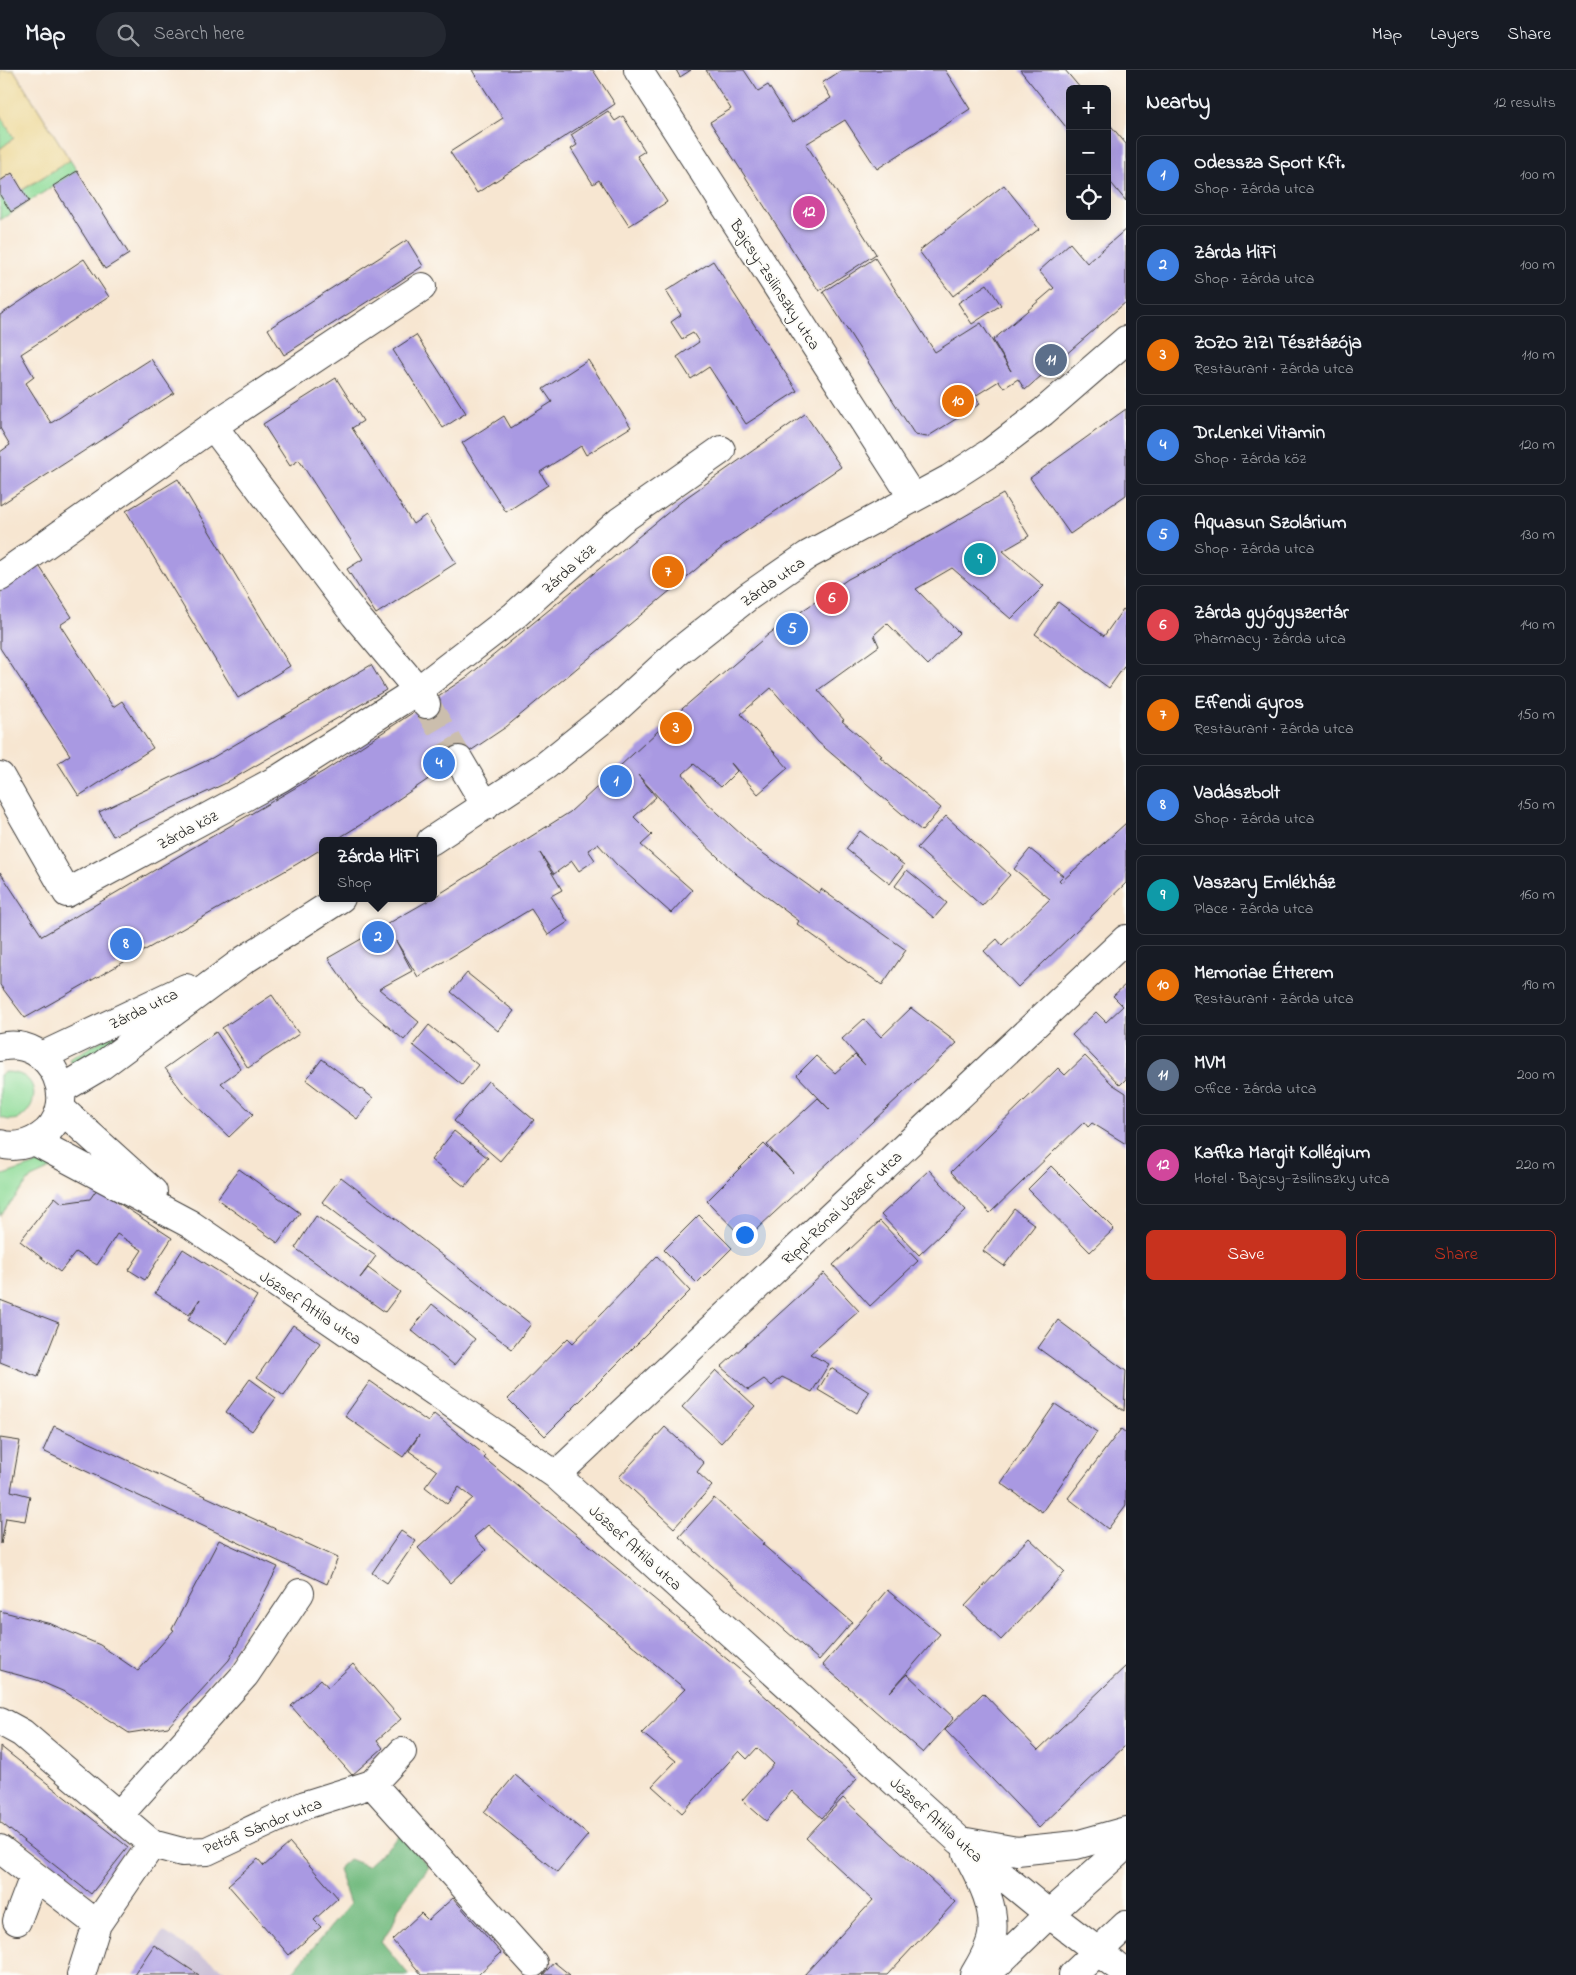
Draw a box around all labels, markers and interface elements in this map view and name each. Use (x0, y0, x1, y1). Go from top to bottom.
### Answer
search box (96, 12, 446, 57)
text: Map (25, 17, 66, 52)
icon: search (114, 21, 142, 49)
text: Search here (154, 21, 245, 48)
text: Map (1372, 22, 1402, 48)
text: Layers (1430, 22, 1480, 48)
text: Share (1508, 22, 1551, 48)
map controls (1066, 85, 1111, 220)
button: + (1066, 85, 1111, 130)
text: Nearby (1146, 88, 1210, 118)
text: 12 results (1493, 91, 1556, 115)
button: − (1066, 130, 1111, 175)
text: Odessza Sport Kft. (1194, 150, 1345, 177)
text: 1 (1160, 163, 1166, 187)
text: 100 m (1520, 163, 1555, 187)
button: locate (1066, 175, 1111, 220)
text: Shop · Zárda utca (1194, 177, 1314, 201)
pin: 12 (793, 193, 825, 231)
street label: Bajcsy-Zsilinszky utca (723, 214, 826, 355)
text: Zárda HiFi (1194, 240, 1276, 267)
text: 2 (1159, 253, 1167, 277)
text: 100 m (1520, 253, 1555, 277)
text: Shop · Zárda utca (1194, 267, 1314, 291)
text: ZOZO ZIZI Tésztázója (1194, 330, 1362, 357)
pin: 11 (1035, 341, 1067, 379)
text: 3 (1160, 343, 1166, 367)
text: 110 m (1521, 343, 1555, 367)
text: Restaurant · Zárda utca (1194, 357, 1354, 381)
pin: 10 (942, 382, 974, 420)
text: Dr.Lenkei Vitamin (1194, 420, 1325, 447)
text: 4 (1160, 433, 1166, 457)
text: 120 m (1519, 433, 1555, 457)
text: Shop · Zárda köz (1194, 447, 1306, 471)
text: Aquasun Szolárium (1194, 510, 1346, 537)
text: 5 (1158, 523, 1168, 547)
text: 130 m (1520, 523, 1555, 547)
text: Shop · Zárda utca (1194, 537, 1314, 561)
street label: Zárda köz (537, 538, 602, 600)
pin: 9 (964, 540, 996, 578)
street label: Zárda utca (736, 552, 810, 614)
pin: 7 (652, 553, 684, 591)
pin: 6 (816, 579, 848, 617)
text: Zárda gyógyszertár (1194, 600, 1349, 627)
pin: 5 (776, 610, 808, 648)
text: 6 (1159, 613, 1167, 637)
text: 140 m (1520, 613, 1555, 637)
text: Pharmacy · Zárda utca (1194, 627, 1346, 651)
text: Effendi Gyros (1194, 690, 1304, 717)
text: 7 (1160, 703, 1166, 727)
text: 150 m (1517, 703, 1555, 727)
pin: 3 (660, 709, 692, 747)
text: Restaurant · Zárda utca (1194, 717, 1354, 741)
pin: 4 (423, 744, 455, 782)
pin: 1 (600, 762, 632, 800)
text: Vadászbolt (1194, 780, 1280, 807)
text: 8 (1160, 793, 1166, 817)
text: 150 m (1517, 793, 1555, 817)
street label: Zárda köz (153, 805, 223, 857)
text: Shop · Zárda utca (1194, 807, 1314, 831)
popup (319, 837, 437, 902)
text: Zárda HiFi (337, 844, 419, 871)
text: Vaszary Emlékház (1194, 870, 1335, 897)
text: Shop (337, 871, 372, 895)
text: 9 (1161, 883, 1165, 907)
text: 160 m (1520, 883, 1555, 907)
text: Place · Zárda utca (1194, 897, 1313, 921)
pin: 2 (362, 918, 394, 956)
pin: 8 (110, 925, 142, 963)
text: Memoriae Étterem (1194, 960, 1333, 987)
text: 10 (1157, 973, 1169, 997)
text: 190 m (1522, 973, 1555, 997)
street label: Zárda utca (105, 983, 182, 1037)
text: Restaurant · Zárda utca (1194, 987, 1354, 1011)
text: MVM (1194, 1050, 1226, 1077)
text: 11 (1158, 1063, 1168, 1087)
text: 200 m (1517, 1063, 1555, 1087)
text: Office · Zárda utca (1194, 1077, 1316, 1101)
text: Kaffka Margit Kollégium (1194, 1140, 1370, 1167)
street label: Rippl-Rónai József utca (777, 1146, 908, 1271)
text: 12 (1156, 1153, 1170, 1177)
text: 220 m (1516, 1153, 1555, 1177)
text: Hotel · Bajcsy-Zsilinszky utca (1194, 1167, 1390, 1191)
your location (732, 1222, 758, 1248)
button: Save (1146, 1230, 1346, 1280)
button: Share (1356, 1230, 1556, 1280)
street label: József Attila utca (254, 1266, 366, 1352)
street label: József Attila utca (583, 1500, 687, 1597)
street label: József Attila utca (884, 1772, 988, 1869)
street label: Petőfi Sándor utca (200, 1792, 326, 1862)

